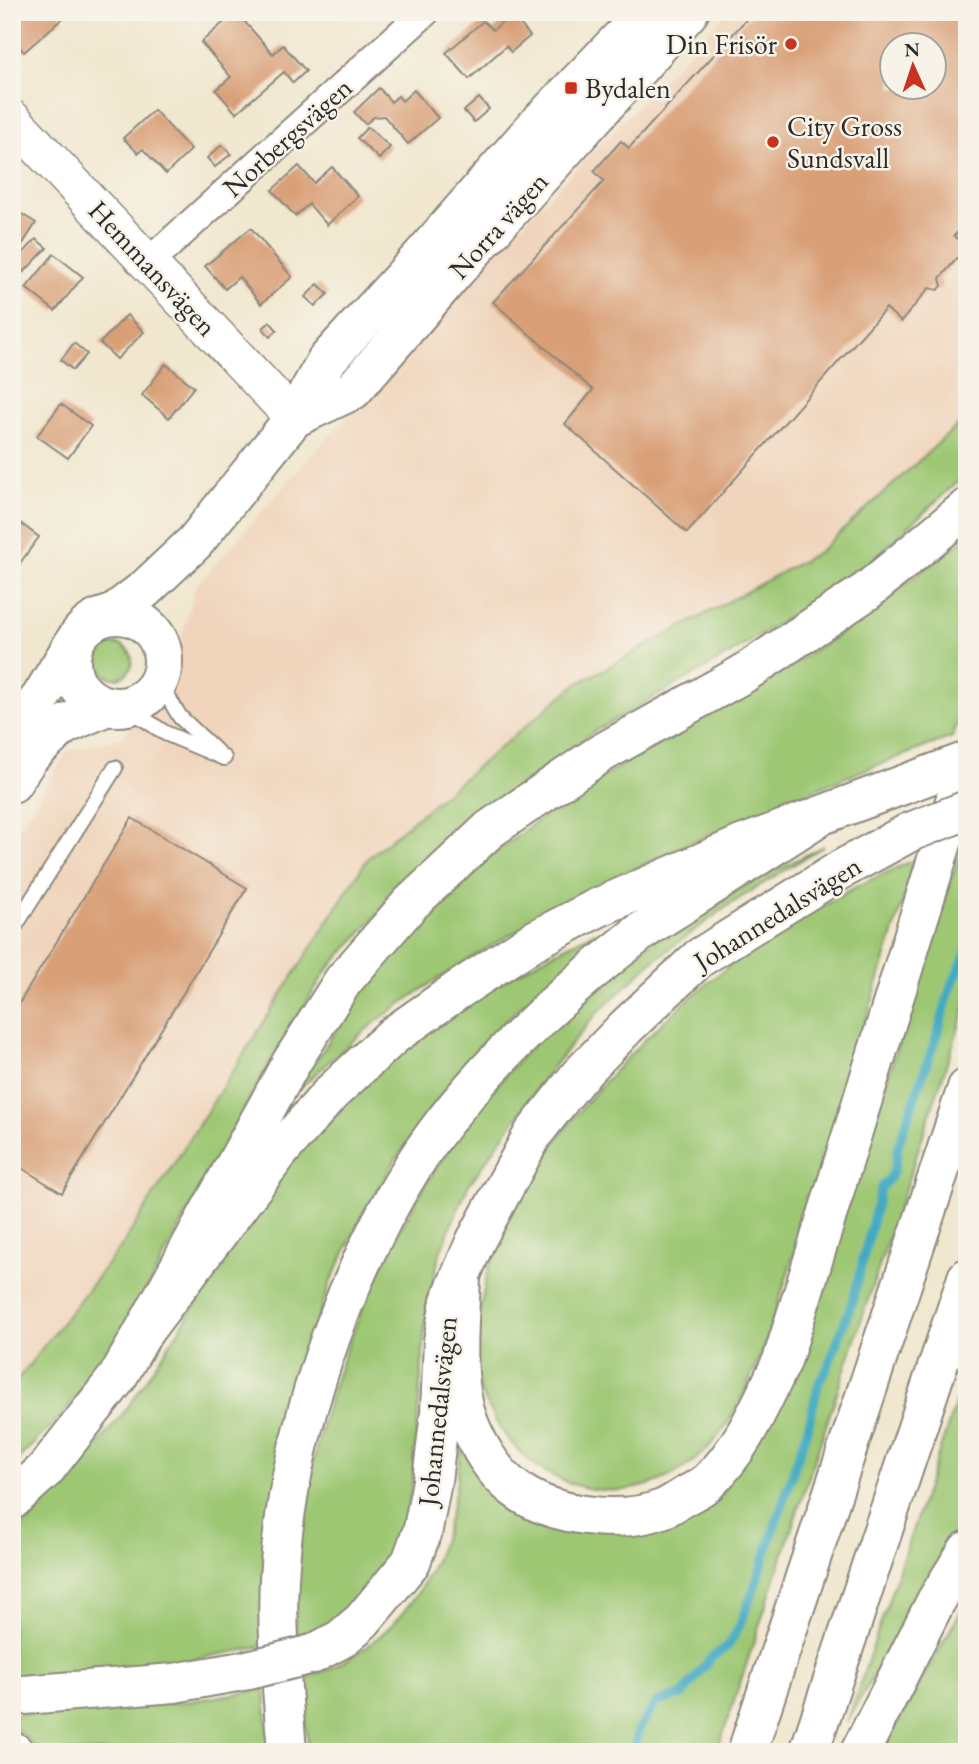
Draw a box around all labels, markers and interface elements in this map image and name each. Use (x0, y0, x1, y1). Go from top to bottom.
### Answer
place label: Din Frisör (666, 26, 778, 62)
north arrow (878, 32, 948, 102)
marker: Din Frisör (783, 36, 799, 52)
text: N (904, 37, 921, 62)
street label: Norbergsvägen (215, 69, 359, 205)
place label: Bydalen (585, 70, 671, 106)
marker: Bydalen (563, 80, 579, 96)
place label: City Gross Sundsvall (787, 108, 902, 176)
marker: City Gross Sundsvall (765, 134, 781, 150)
street label: Norra vägen (440, 164, 556, 286)
street label: Hemmansvägen (81, 192, 225, 344)
street label: Johannedalsvägen (685, 847, 868, 980)
street label: Johannedalsvägen (409, 1314, 465, 1510)

